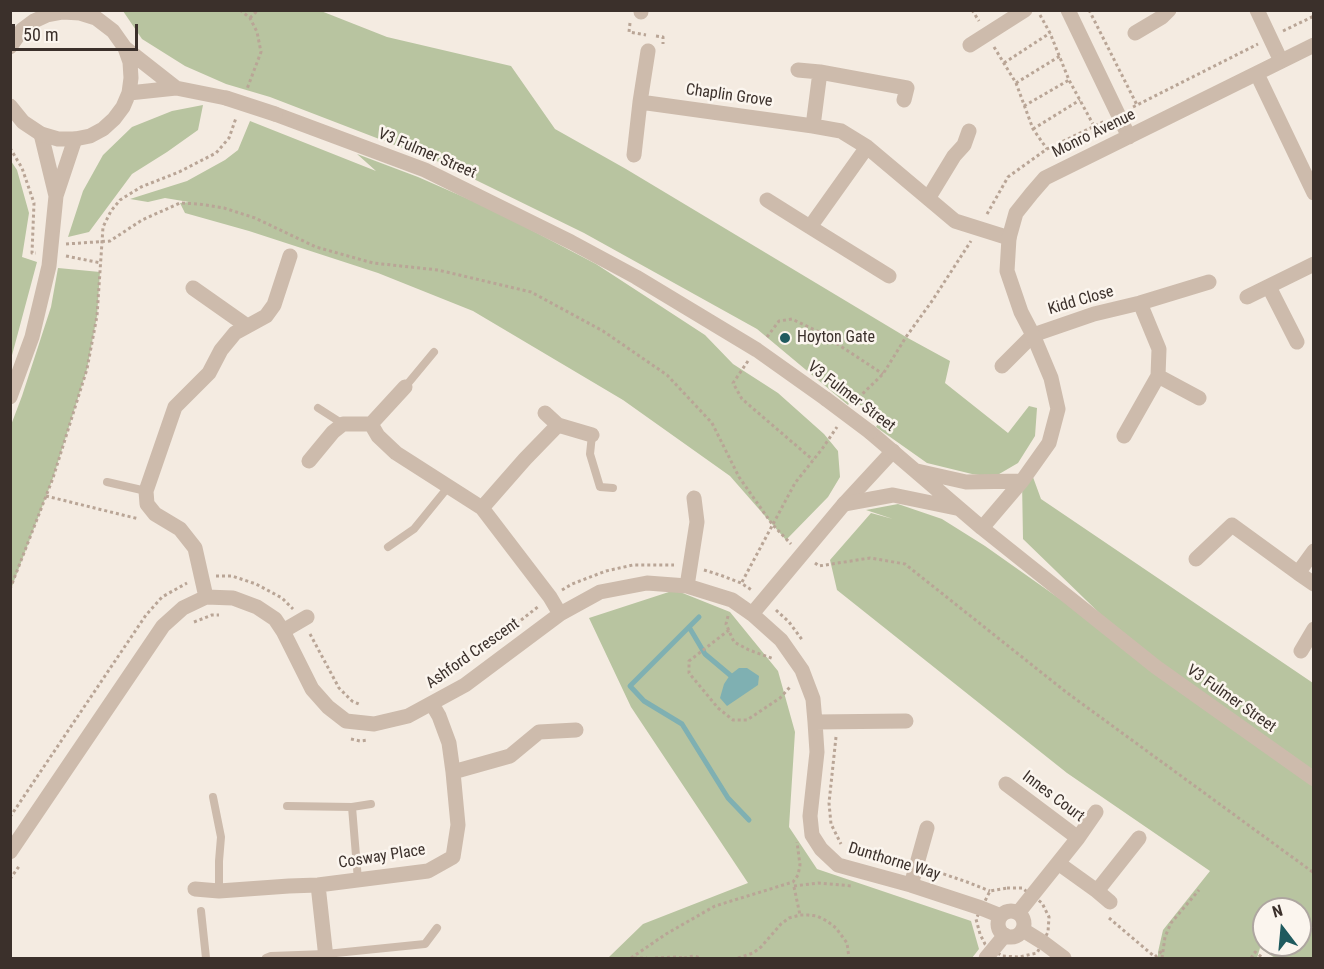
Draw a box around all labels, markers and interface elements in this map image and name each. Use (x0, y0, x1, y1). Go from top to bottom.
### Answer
scale bar (15, 12, 141, 50)
text: 50 m (23, 24, 58, 45)
street label: Chaplin Grove (684, 80, 774, 112)
street label: Monro Avenue (1049, 106, 1139, 162)
street label: V3 Fulmer Street (375, 125, 479, 183)
street label: Kidd Close (1046, 282, 1116, 320)
place label: Hoyton Gate (797, 328, 875, 348)
marker: Hoyton Gate (778, 331, 792, 345)
street label: V3 Fulmer Street (803, 358, 899, 436)
street label: Ashford Crescent (423, 615, 523, 693)
street label: V3 Fulmer Street (1182, 661, 1280, 737)
street label: Innes Court (1018, 767, 1088, 827)
street label: Dunthorne Way (846, 839, 942, 885)
street label: Cosway Place (337, 841, 427, 873)
north arrow (1252, 897, 1312, 957)
text: N (1270, 901, 1285, 922)

